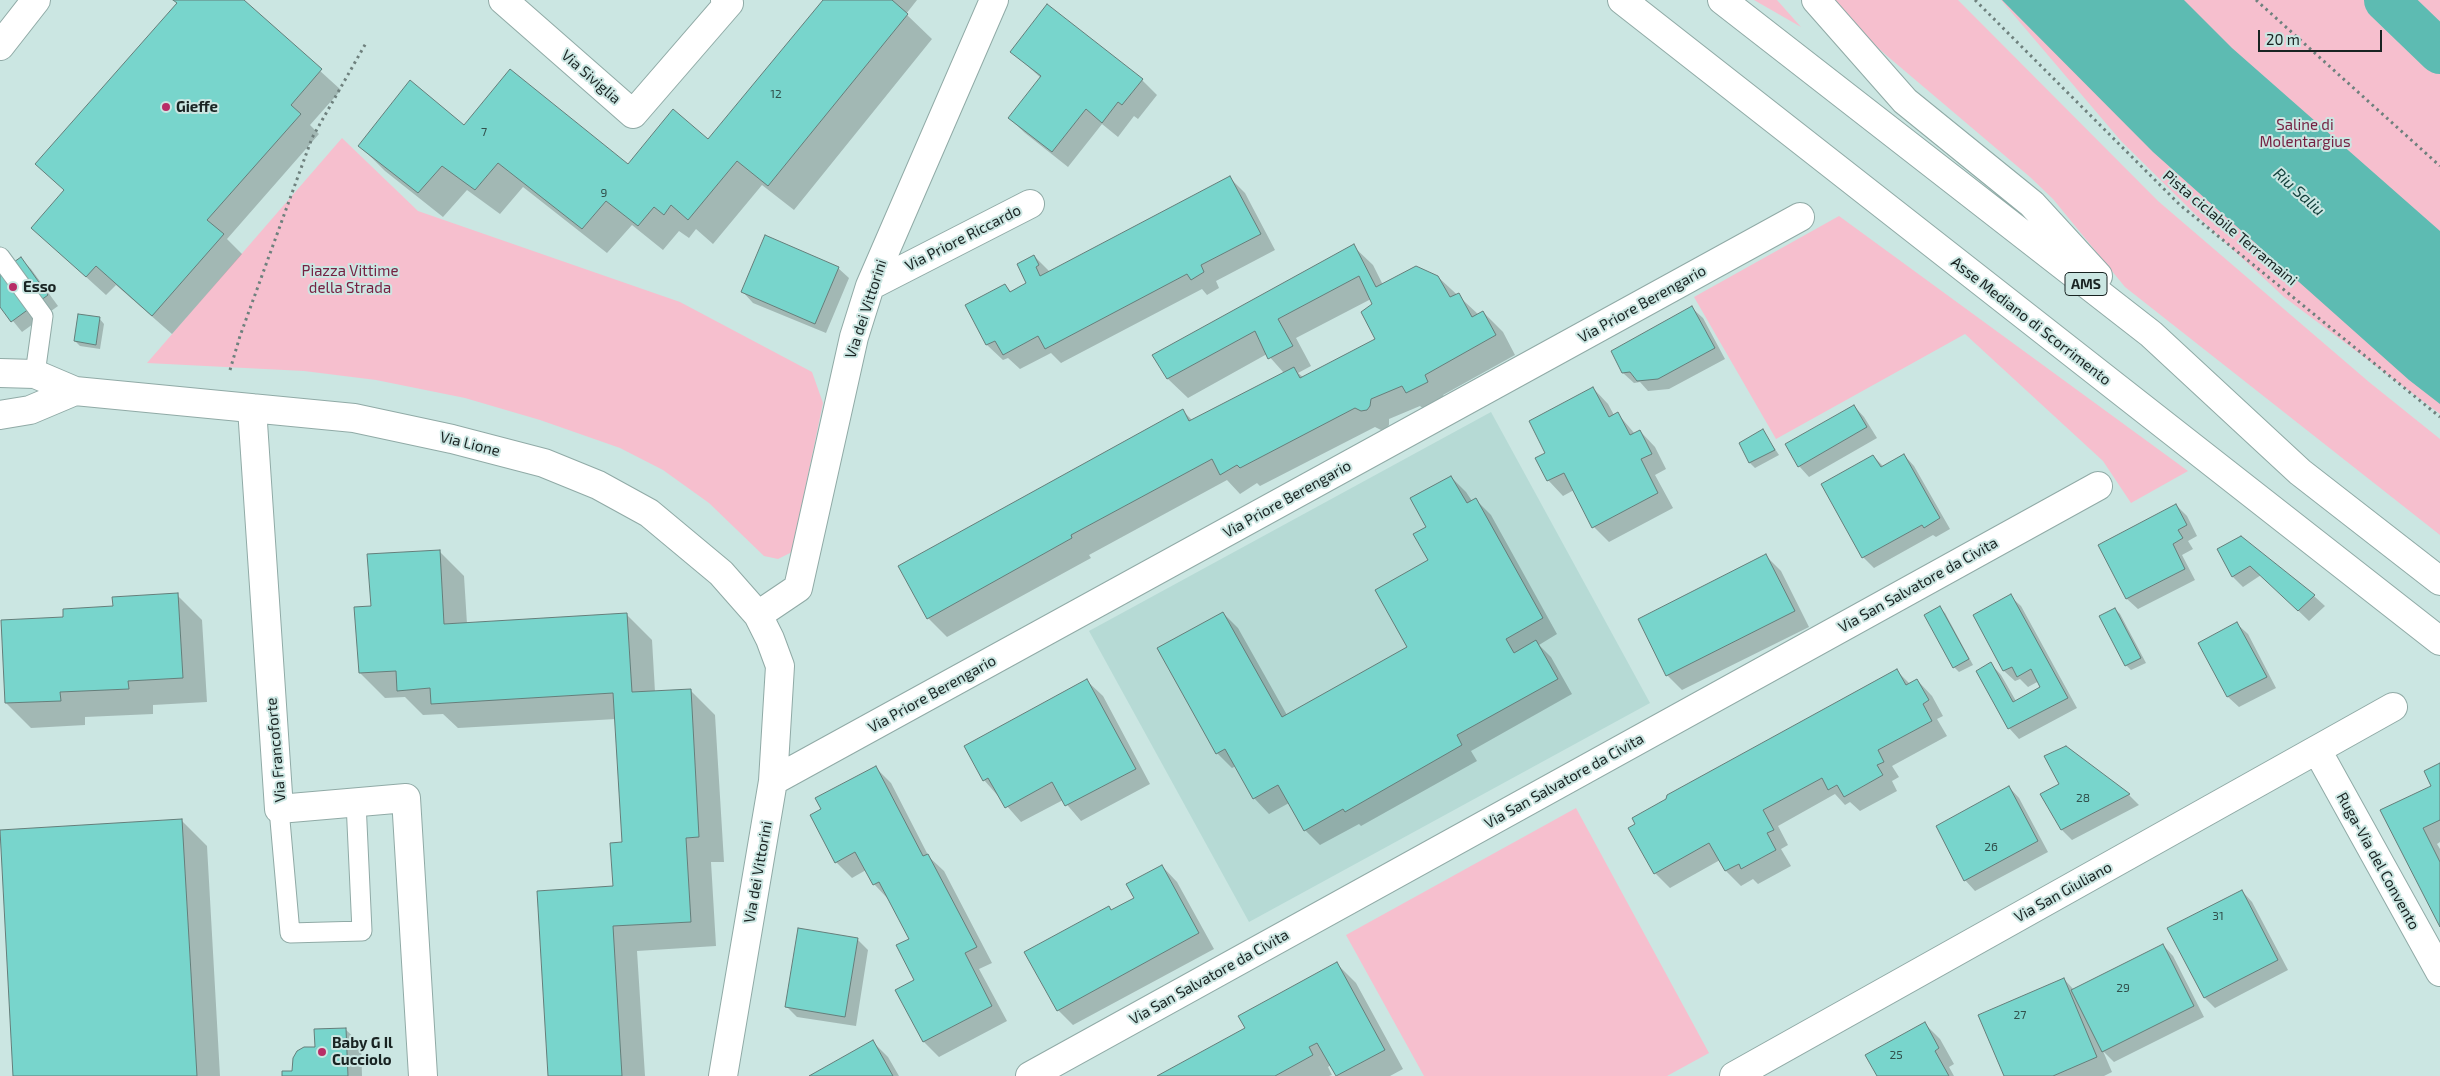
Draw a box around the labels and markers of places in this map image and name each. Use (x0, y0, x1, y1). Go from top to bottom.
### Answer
place label: Gieffe (176, 98, 218, 116)
marker: Gieffe (160, 101, 172, 113)
place label: Esso (23, 278, 56, 296)
marker: Esso (7, 281, 19, 293)
place label: Baby G Il Cucciolo (332, 1034, 393, 1069)
marker: Baby G Il Cucciolo (316, 1046, 328, 1058)

